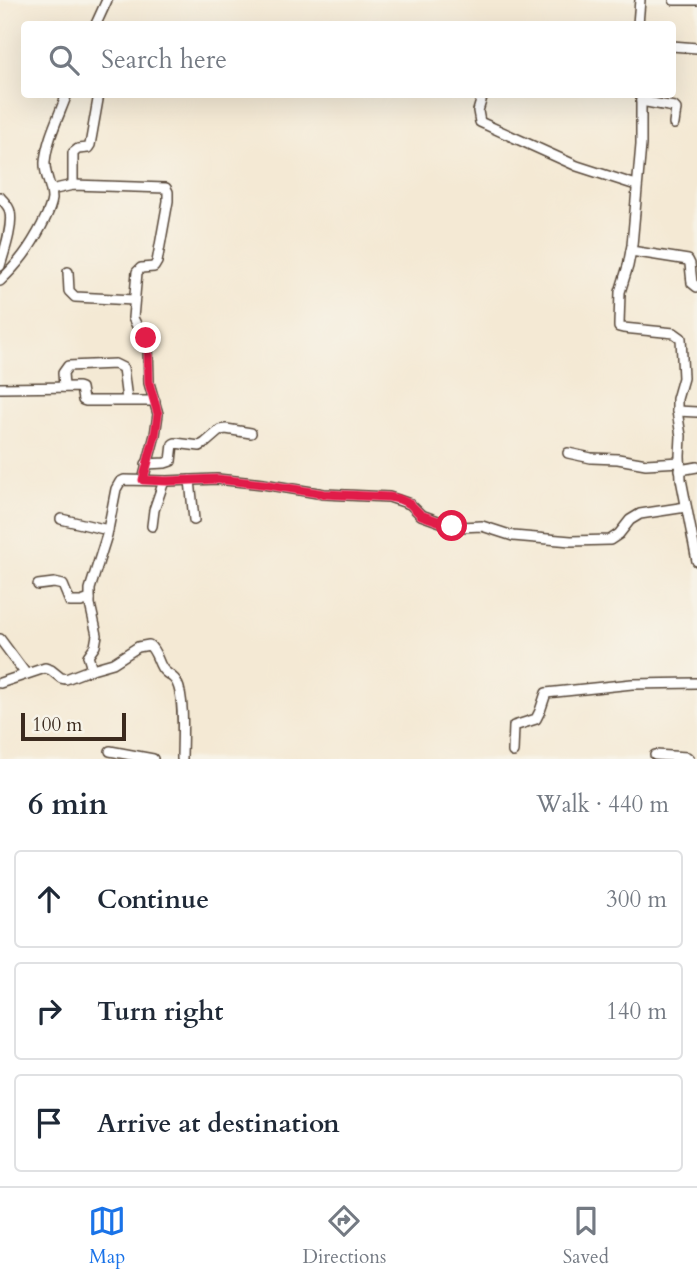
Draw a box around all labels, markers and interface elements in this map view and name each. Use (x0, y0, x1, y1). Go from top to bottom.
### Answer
search box (21, 21, 676, 98)
icon: search (45, 41, 83, 79)
text: Search here (101, 42, 227, 77)
route end (130, 322, 161, 353)
route start (436, 510, 467, 541)
scale bar (21, 710, 126, 742)
text: 100 m (32, 712, 82, 738)
text: 6 min (28, 784, 108, 825)
text: Walk · 440 m (536, 789, 669, 820)
icon: ahead (30, 880, 68, 918)
text: Continue (97, 882, 209, 917)
text: 300 m (606, 884, 667, 915)
icon: right (30, 992, 68, 1030)
text: Turn right (97, 994, 224, 1029)
text: 140 m (606, 996, 667, 1027)
icon: arrive (30, 1104, 68, 1142)
text: Arrive at destination (97, 1106, 340, 1141)
tab: Map (88, 1202, 126, 1270)
tab: Directions (303, 1202, 386, 1270)
tab: Saved (563, 1202, 609, 1270)

